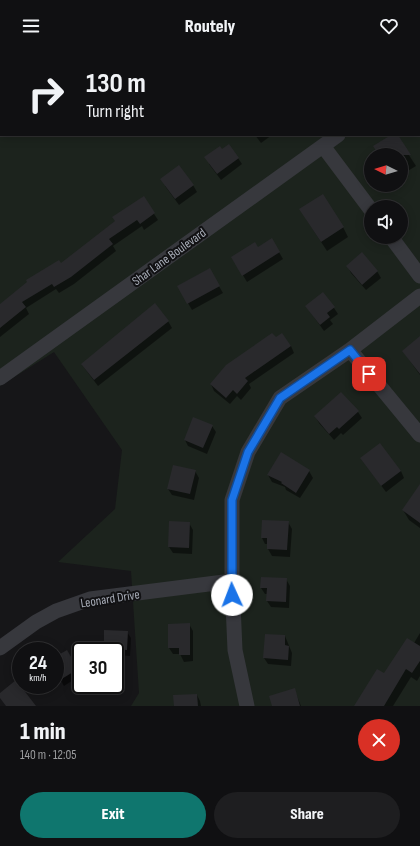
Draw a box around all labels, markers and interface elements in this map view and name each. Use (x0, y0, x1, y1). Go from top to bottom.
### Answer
icon: menu (20, 15, 42, 37)
icon: heart (378, 15, 400, 37)
text: Routely (185, 16, 235, 37)
text: 130 m (86, 67, 146, 100)
icon: right (20, 68, 72, 120)
text: Turn right (86, 101, 144, 122)
north arrow (364, 148, 408, 192)
map controls (364, 148, 408, 244)
button: sound (364, 200, 408, 244)
street label: Shar Lane Boulevard (129, 225, 209, 289)
pin (352, 357, 386, 391)
icon: arrive (358, 363, 380, 385)
position arrow (211, 574, 253, 616)
street label: Leonard Drive (79, 586, 141, 612)
speed limit sign: 30 (72, 642, 124, 694)
text: 24 (29, 651, 47, 675)
text: km/h (29, 672, 47, 684)
text: 1 min (20, 717, 66, 746)
button: close (358, 719, 400, 761)
text: 140 m · 12:05 (20, 747, 76, 763)
button: Exit (20, 792, 206, 838)
button: Share (214, 792, 400, 838)

